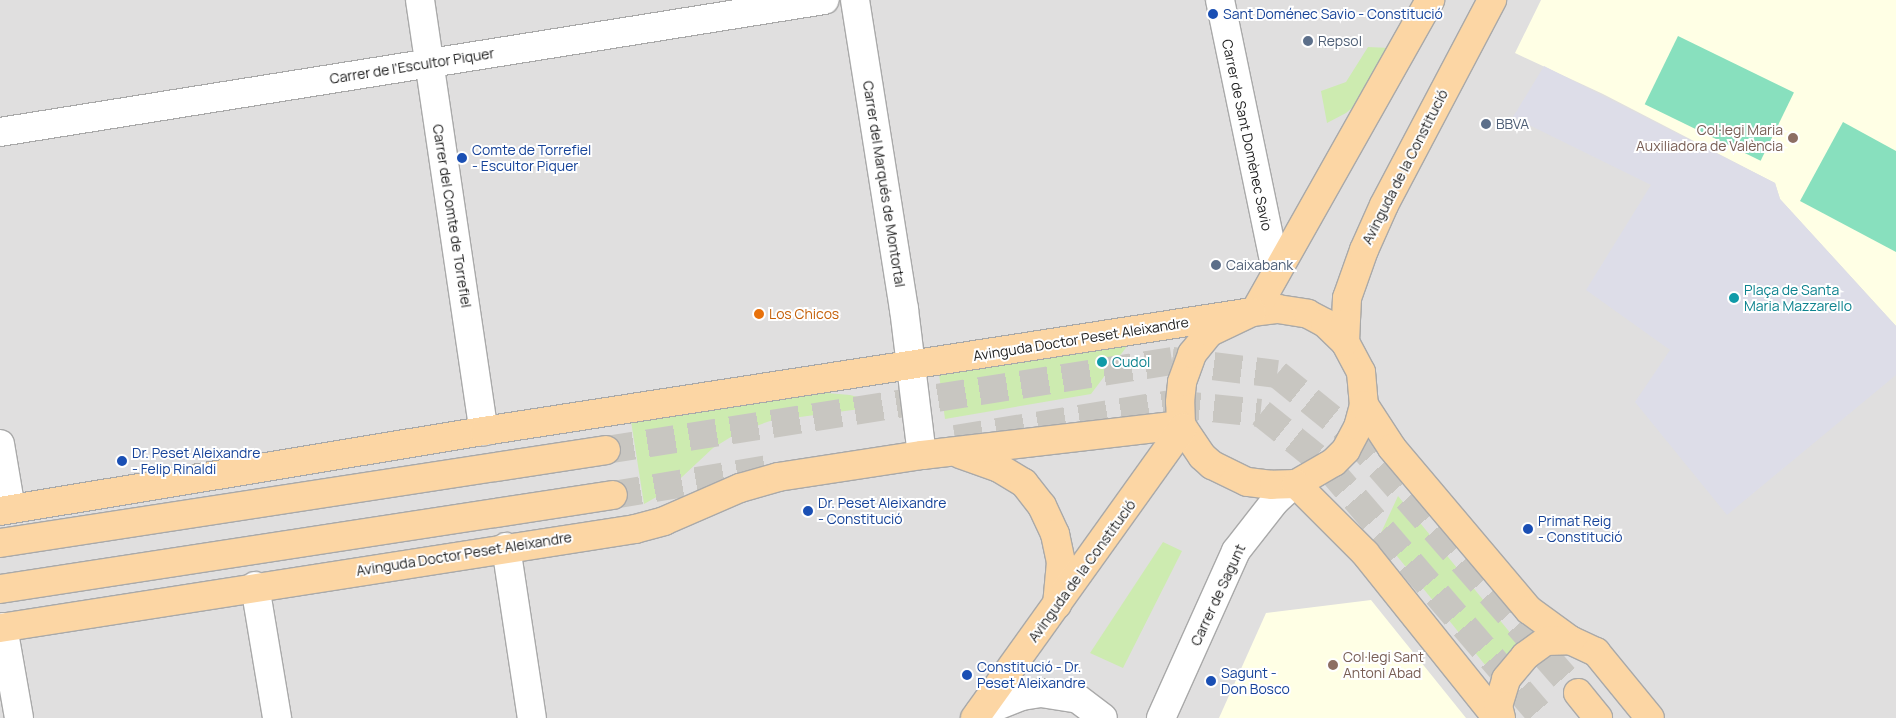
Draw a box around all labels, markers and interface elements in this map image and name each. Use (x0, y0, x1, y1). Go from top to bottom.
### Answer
place label: Sant Doménec Savio - Constitució (1223, 6, 1443, 22)
marker: Sant Doménec Savio - Constitució (1207, 8, 1219, 20)
place label: Repsol (1318, 33, 1362, 49)
marker: Repsol (1302, 35, 1314, 47)
street label: Carrer de Sant Domènec Savio (1218, 38, 1276, 232)
street label: Carrer de l'Escultor Piquer (328, 45, 496, 87)
street label: Carrer del Marqués de Montortal (859, 80, 909, 288)
street label: Avinguda de la Constitució (1359, 87, 1451, 247)
place label: BBVA (1496, 116, 1529, 132)
marker: BBVA (1480, 118, 1492, 130)
place label: Col·legi Maria Auxiliadora de València (1636, 122, 1783, 154)
street label: Carrer del Comte de Torrefiel (429, 123, 475, 309)
marker: Col·legi Maria Auxiliadora de València (1787, 132, 1799, 144)
place label: Comte de Torrefiel - Escultor Piquer (472, 142, 591, 174)
marker: Comte de Torrefiel - Escultor Piquer (456, 152, 468, 164)
place label: Caixabank (1226, 257, 1293, 273)
marker: Caixabank (1210, 259, 1222, 271)
place label: Plaça de Santa Maria Mazzarello (1744, 282, 1852, 314)
marker: Plaça de Santa Maria Mazzarello (1728, 292, 1740, 304)
place label: Los Chicos (769, 306, 839, 322)
marker: Los Chicos (753, 308, 765, 320)
street label: Avinguda Doctor Peset Aleixandre (972, 314, 1190, 364)
place label: Cudol (1112, 354, 1150, 370)
marker: Cudol (1096, 356, 1108, 368)
place label: Dr. Peset Aleixandre - Felip Rinaldi (132, 445, 260, 478)
marker: Dr. Peset Aleixandre - Felip Rinaldi (116, 455, 128, 467)
place label: Dr. Peset Aleixandre - Constitució (818, 495, 946, 528)
street label: Avinguda de la Constitució (1025, 497, 1139, 645)
marker: Dr. Peset Aleixandre - Constitució (802, 505, 814, 517)
place label: Primat Reig - Constitució (1538, 513, 1623, 546)
marker: Primat Reig - Constitució (1522, 523, 1534, 535)
street label: Avinguda Doctor Peset Aleixandre (355, 529, 573, 579)
street label: Carrer de Sagunt (1187, 542, 1249, 648)
place label: Col·legi Sant Antoni Abad (1343, 649, 1424, 682)
place label: Constitució - Dr. Peset Aleixandre (977, 659, 1086, 692)
marker: Col·legi Sant Antoni Abad (1327, 659, 1339, 671)
place label: Sagunt - Don Bosco (1221, 665, 1290, 698)
marker: Constitució - Dr. Peset Aleixandre (961, 669, 973, 681)
marker: Sagunt - Don Bosco (1205, 675, 1217, 687)

